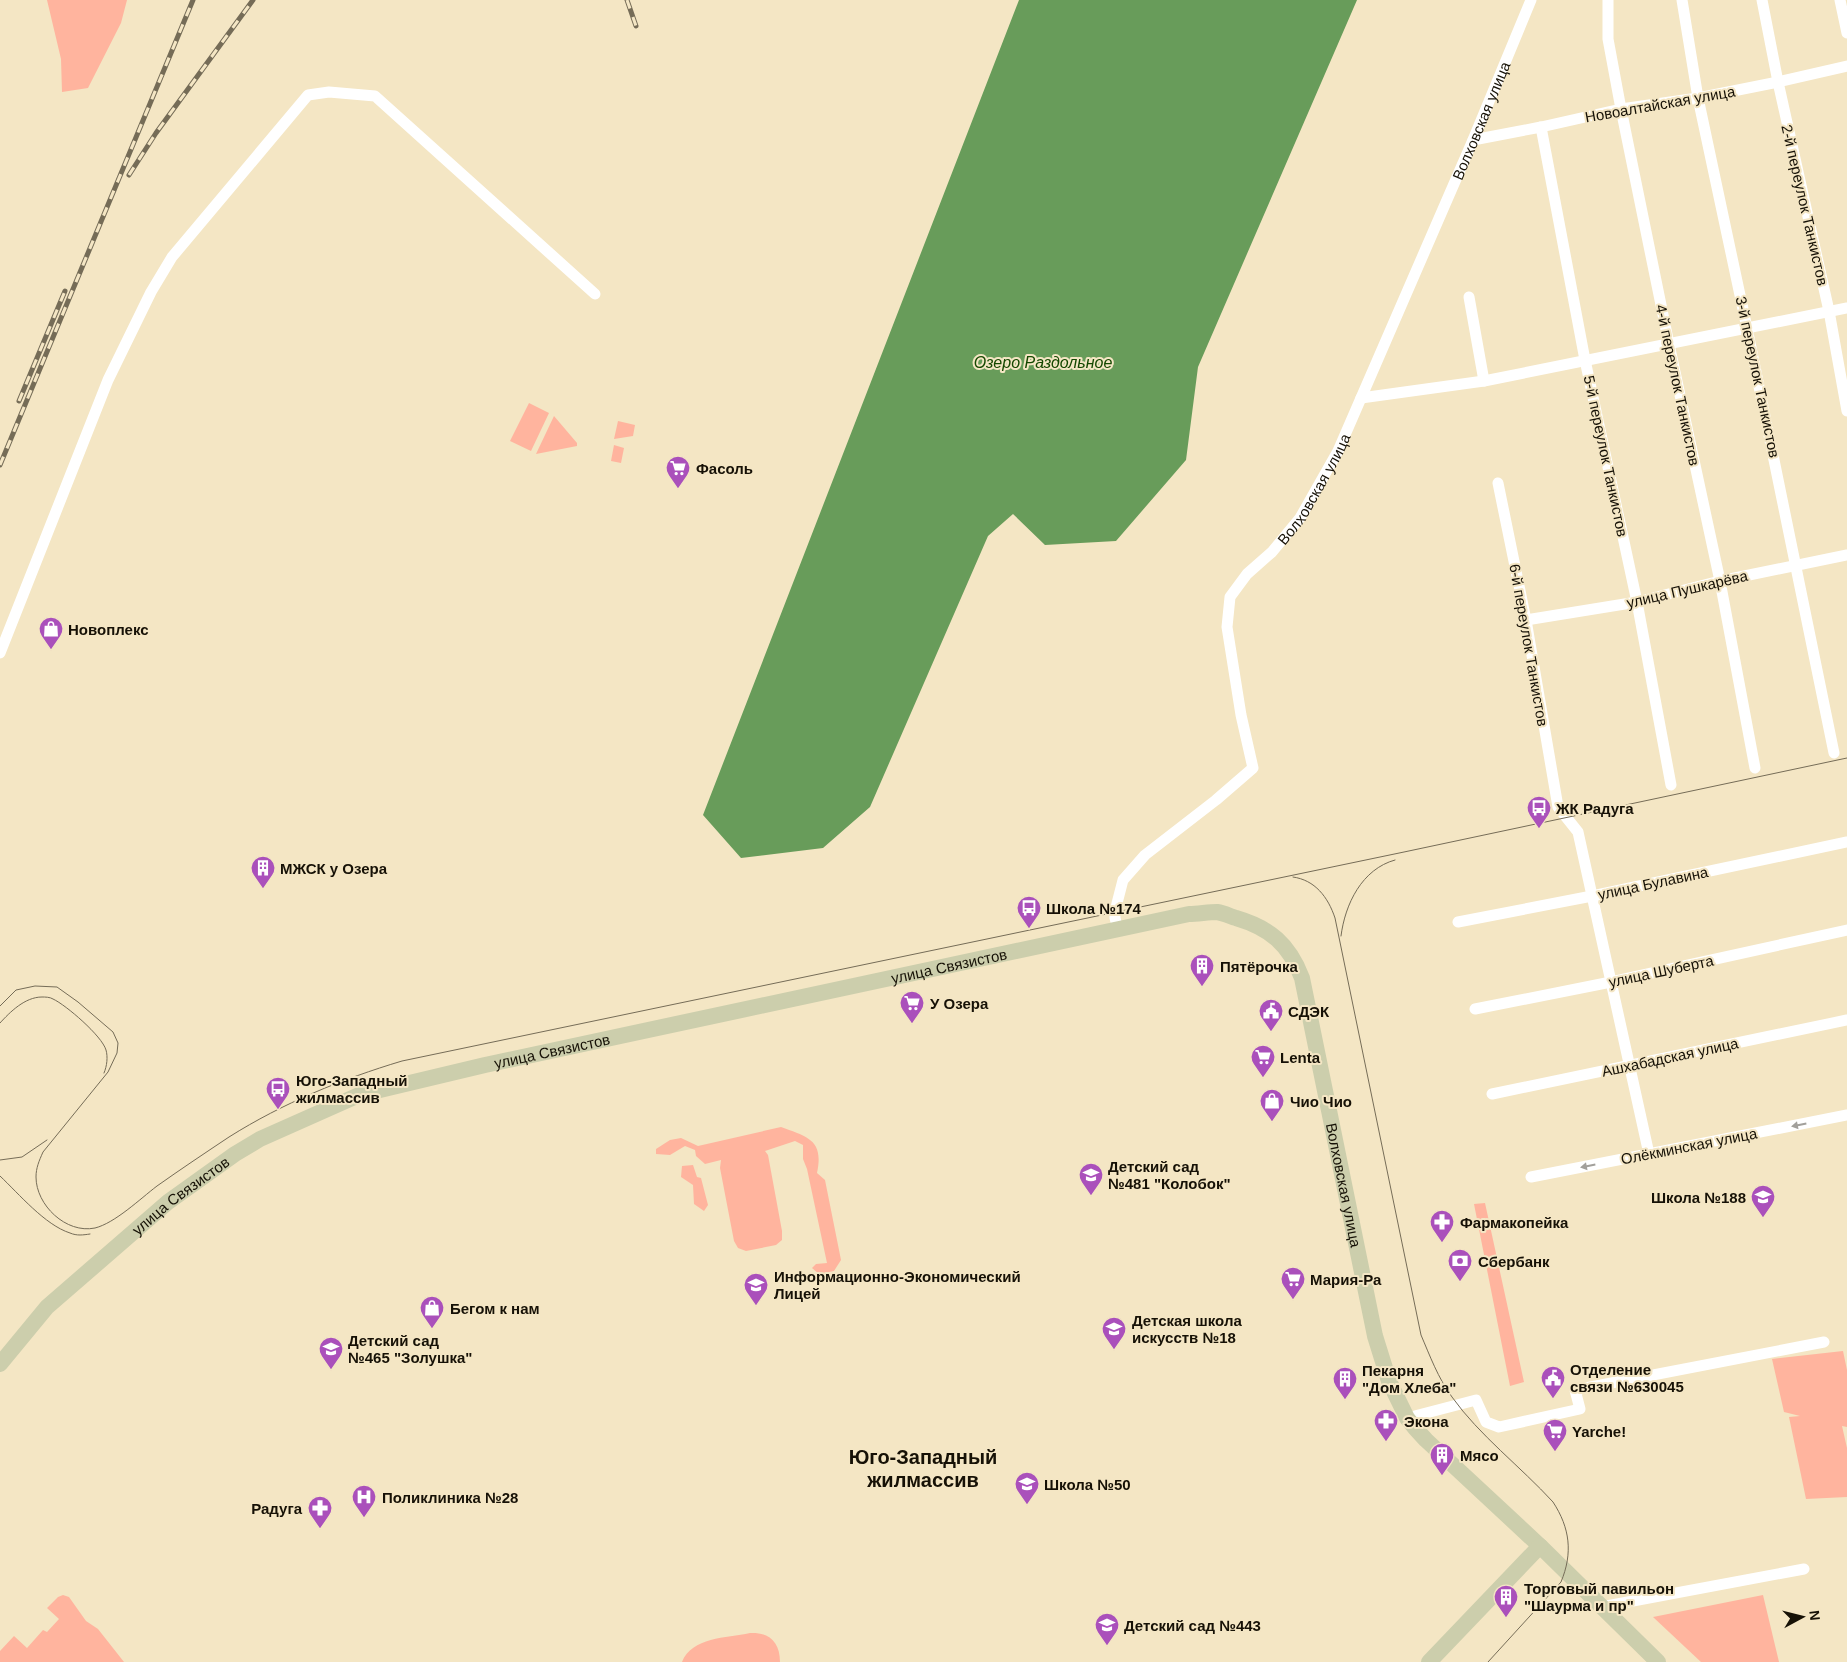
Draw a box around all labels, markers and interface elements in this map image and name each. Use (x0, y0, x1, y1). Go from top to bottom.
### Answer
street label: Волховская улица (1448, 58, 1513, 182)
street label: Новоалтайская улица (1584, 82, 1737, 126)
street label: 2-й переулок Танкистов (1778, 123, 1832, 287)
street label: 3-й переулок Танкистов (1733, 295, 1783, 459)
street label: 4-й переулок Танкистов (1653, 303, 1703, 467)
water label: Озеро Раздольное (974, 354, 1112, 371)
street label: 5-й переулок Танкистов (1581, 374, 1631, 538)
street label: Волховская улица (1274, 430, 1353, 548)
supermarket icon: Фасоль (665, 455, 691, 489)
place label: Фасоль (696, 460, 753, 477)
street label: 6-й переулок Танкистов (1506, 562, 1552, 728)
street label: улица Пушкарёва (1625, 567, 1750, 611)
shop icon: Новоплекс (38, 616, 64, 650)
place label: Новоплекс (68, 621, 149, 638)
bus stop icon: ЖК Радуга (1526, 795, 1552, 829)
place label: ЖК Радуга (1555, 800, 1634, 817)
building icon: МЖСК у Озера (250, 855, 276, 889)
place label: МЖСК у Озера (280, 860, 388, 877)
street label: улица Булавина (1596, 863, 1710, 903)
bus stop icon: Школа №174 (1016, 895, 1042, 929)
place label: Школа №174 (1046, 900, 1142, 917)
street label: улица Связистов (889, 945, 1008, 986)
street label: улица Шуберта (1607, 951, 1716, 990)
building icon: Пятёрочка (1189, 953, 1215, 987)
place label: Пятёрочка (1220, 958, 1298, 975)
supermarket icon: У Озера (899, 990, 925, 1024)
place label: У Озера (930, 995, 989, 1012)
public building icon: СДЭК (1258, 998, 1284, 1032)
place label: СДЭК (1288, 1003, 1330, 1020)
street label: улица Связистов (492, 1030, 611, 1071)
street label: Ашхабадская улица (1600, 1034, 1741, 1080)
supermarket icon: Lenta (1250, 1044, 1276, 1078)
place label: Lenta (1280, 1049, 1321, 1066)
place label: Юго-Западный жилмассив (295, 1072, 407, 1106)
bus stop icon: Юго-Западный жилмассив (265, 1076, 291, 1110)
shop icon: Чио Чио (1259, 1088, 1285, 1122)
place label: Чио Чио (1290, 1093, 1352, 1110)
street label: Волховская улица (1323, 1121, 1365, 1249)
one-way arrow (1791, 1121, 1807, 1129)
street label: Олёкминская улица (1619, 1124, 1759, 1168)
street label: улица Связистов (128, 1153, 232, 1238)
place label: Детский сад №481 "Колобок" (1108, 1158, 1231, 1192)
school or university icon: Детский сад №481 "Колобок" (1078, 1162, 1104, 1196)
one-way arrow (1580, 1162, 1596, 1170)
school or university icon: Школа №188 (1750, 1184, 1776, 1218)
place label: Школа №188 (1651, 1189, 1746, 1206)
pharmacy icon: Фармакопейка (1429, 1209, 1455, 1243)
place label: Фармакопейка (1460, 1214, 1569, 1231)
bank icon: Сбербанк (1447, 1248, 1473, 1282)
place label: Сбербанк (1478, 1253, 1550, 1270)
supermarket icon: Мария-Ра (1280, 1266, 1306, 1300)
place label: Информационно-Экономический Лицей (774, 1268, 1021, 1302)
place label: Мария-Ра (1310, 1271, 1382, 1288)
school or university icon: Информационно-Экономический Лицей (743, 1272, 769, 1306)
shop icon: Бегом к нам (419, 1295, 445, 1329)
place label: Бегом к нам (450, 1300, 540, 1317)
place label: Детская школа искусств №18 (1132, 1312, 1242, 1346)
school or university icon: Детская школа искусств №18 (1101, 1316, 1127, 1350)
place label: Детский сад №465 "Золушка" (348, 1332, 472, 1366)
school or university icon: Детский сад №465 "Золушка" (318, 1336, 344, 1370)
place label: Отделение связи №630045 (1570, 1361, 1684, 1395)
place label: Пекарня "Дом Хлеба" (1362, 1362, 1456, 1396)
public building icon: Отделение связи №630045 (1540, 1365, 1566, 1399)
building icon: Пекарня "Дом Хлеба" (1332, 1366, 1358, 1400)
pharmacy icon: Экона (1373, 1408, 1399, 1442)
place label: Экона (1404, 1413, 1449, 1430)
supermarket icon: Yarche! (1542, 1418, 1568, 1452)
place label: Yarche! (1572, 1423, 1626, 1440)
building icon: Мясо (1429, 1442, 1455, 1476)
district label: Юго-Западный жилмассив (849, 1446, 997, 1491)
place label: Мясо (1460, 1447, 1499, 1464)
school or university icon: Школа №50 (1014, 1471, 1040, 1505)
place label: Школа №50 (1044, 1476, 1131, 1493)
hospital icon: Поликлиника №28 (351, 1484, 377, 1518)
place label: Поликлиника №28 (382, 1489, 518, 1506)
pharmacy icon: Радуга (307, 1495, 333, 1529)
place label: Радуга (251, 1500, 303, 1517)
place label: Торговый павильон "Шаурма и пр" (1524, 1580, 1674, 1614)
building icon: Торговый павильон "Шаурма и пр" (1493, 1584, 1519, 1618)
north arrow (1777, 1592, 1827, 1642)
text: N (1806, 1609, 1823, 1621)
school or university icon: Детский сад №443 (1094, 1612, 1120, 1646)
place label: Детский сад №443 (1124, 1617, 1261, 1634)

